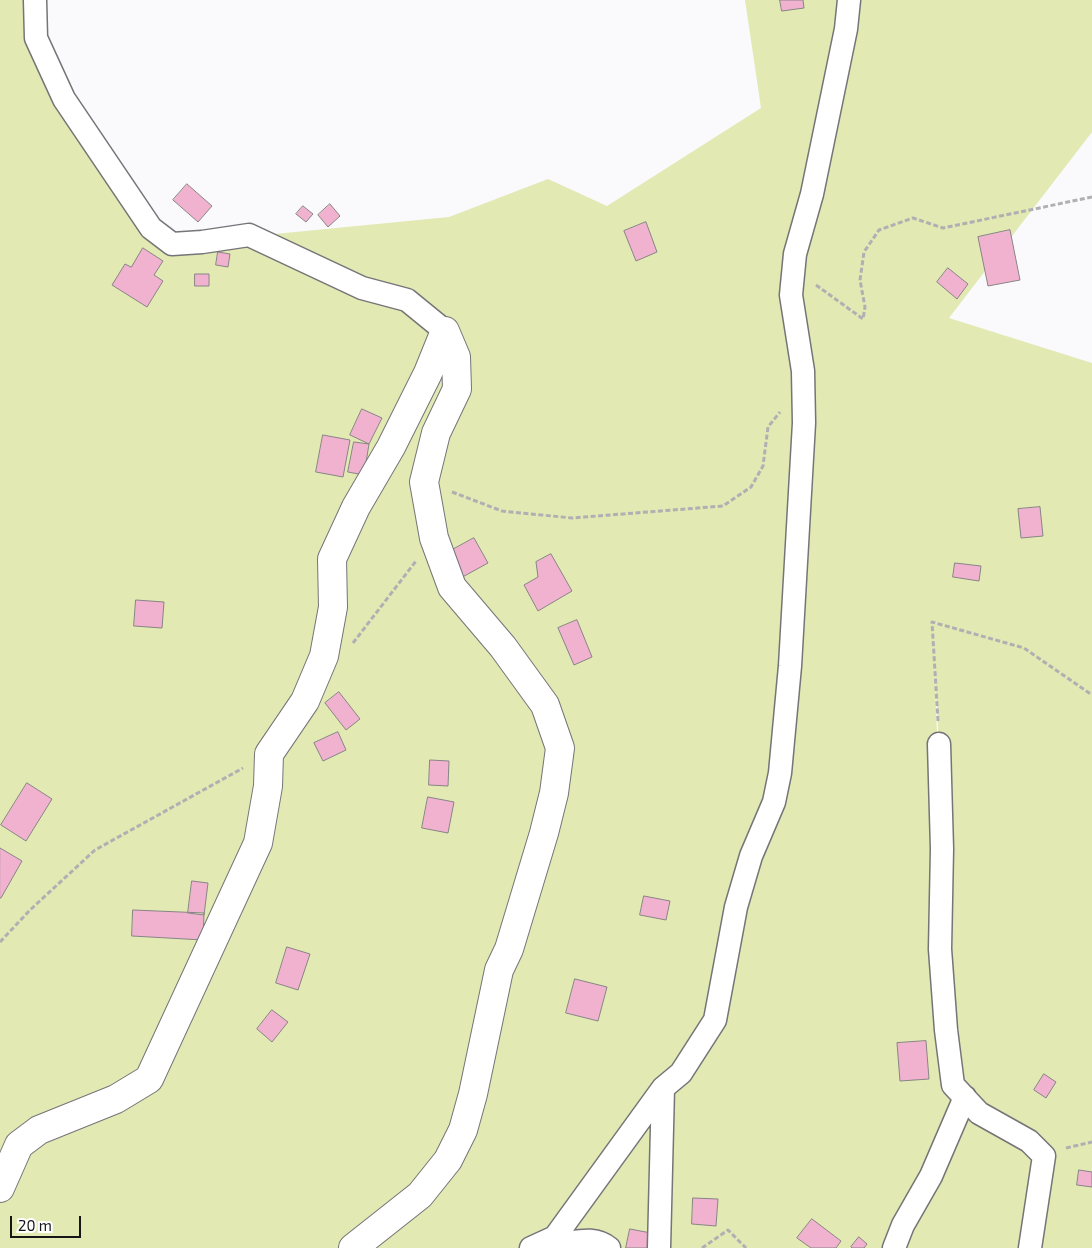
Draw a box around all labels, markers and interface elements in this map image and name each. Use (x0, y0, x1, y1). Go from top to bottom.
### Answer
scale bar (12, 1206, 84, 1238)
text: 20 m (18, 1216, 52, 1234)

